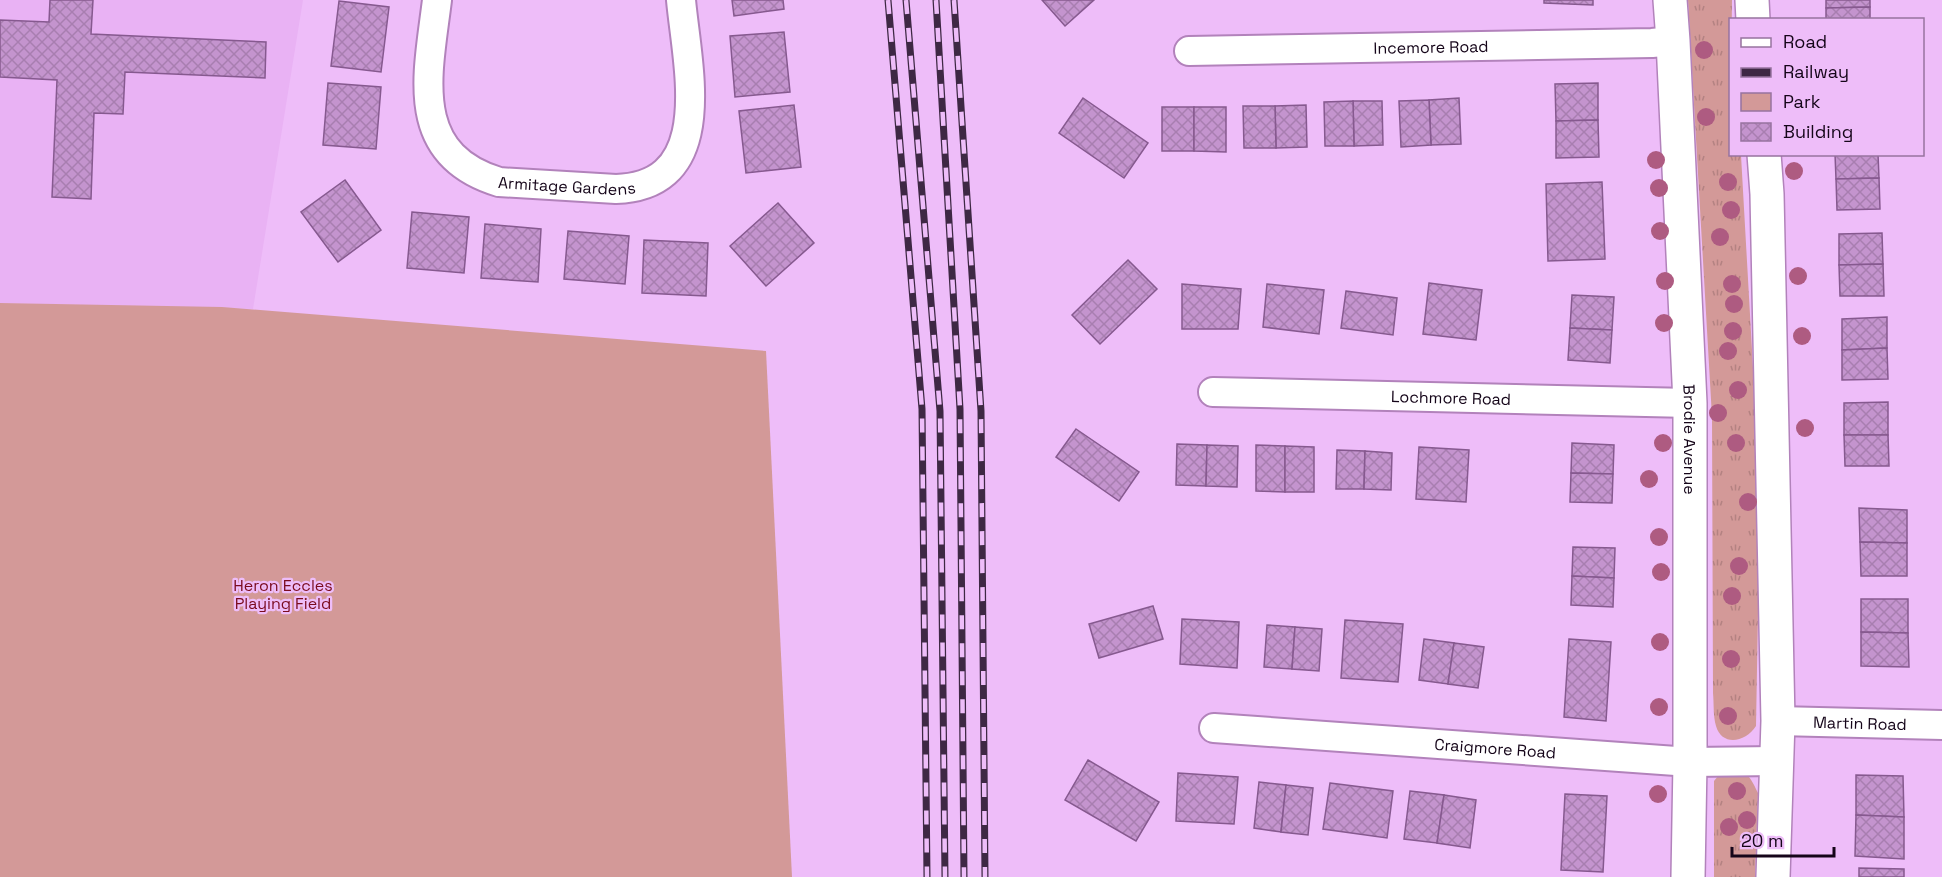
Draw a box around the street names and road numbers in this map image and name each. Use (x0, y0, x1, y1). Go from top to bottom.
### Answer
street label: Incemore Road (1373, 35, 1489, 58)
street label: Armitage Gardens (498, 171, 637, 200)
street label: Brodie Avenue (1679, 384, 1701, 495)
street label: Lochmore Road (1391, 386, 1511, 409)
street label: Martin Road (1813, 711, 1907, 735)
street label: Craigmore Road (1434, 733, 1557, 763)

